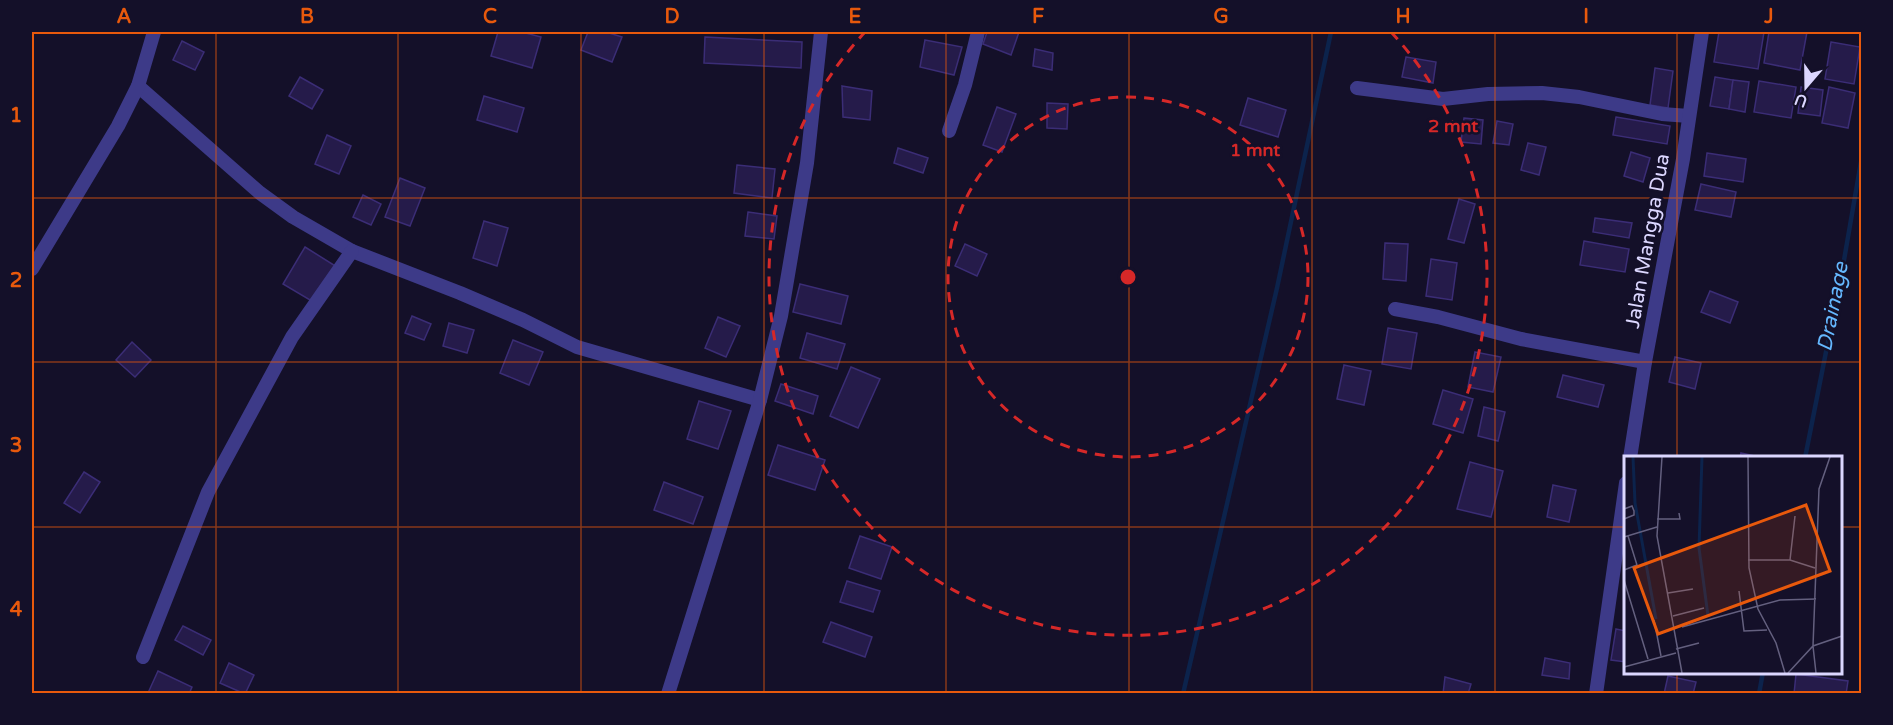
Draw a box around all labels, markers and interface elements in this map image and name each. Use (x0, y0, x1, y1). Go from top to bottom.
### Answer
text: A (117, 5, 132, 29)
text: B (300, 5, 314, 29)
text: C (483, 5, 497, 29)
text: D (664, 5, 680, 29)
text: E (849, 5, 862, 29)
text: F (1032, 5, 1044, 29)
text: G (1213, 5, 1229, 29)
text: H (1395, 5, 1411, 29)
text: I (1583, 5, 1589, 29)
text: J (1763, 5, 1774, 29)
north arrow (1776, 57, 1836, 117)
text: U (1792, 89, 1810, 112)
text: 1 (10, 104, 22, 128)
text: 2 mnt (1428, 115, 1478, 137)
text: 1 mnt (1230, 139, 1280, 161)
street label: Jalan Mangga Dua (1621, 152, 1675, 330)
water label: Drainage (1812, 259, 1854, 354)
centre of rings (1118, 267, 1138, 287)
text: 2 (10, 269, 22, 293)
text: 3 (10, 434, 22, 458)
inset map (1624, 456, 1842, 674)
text: 4 (10, 598, 23, 622)

